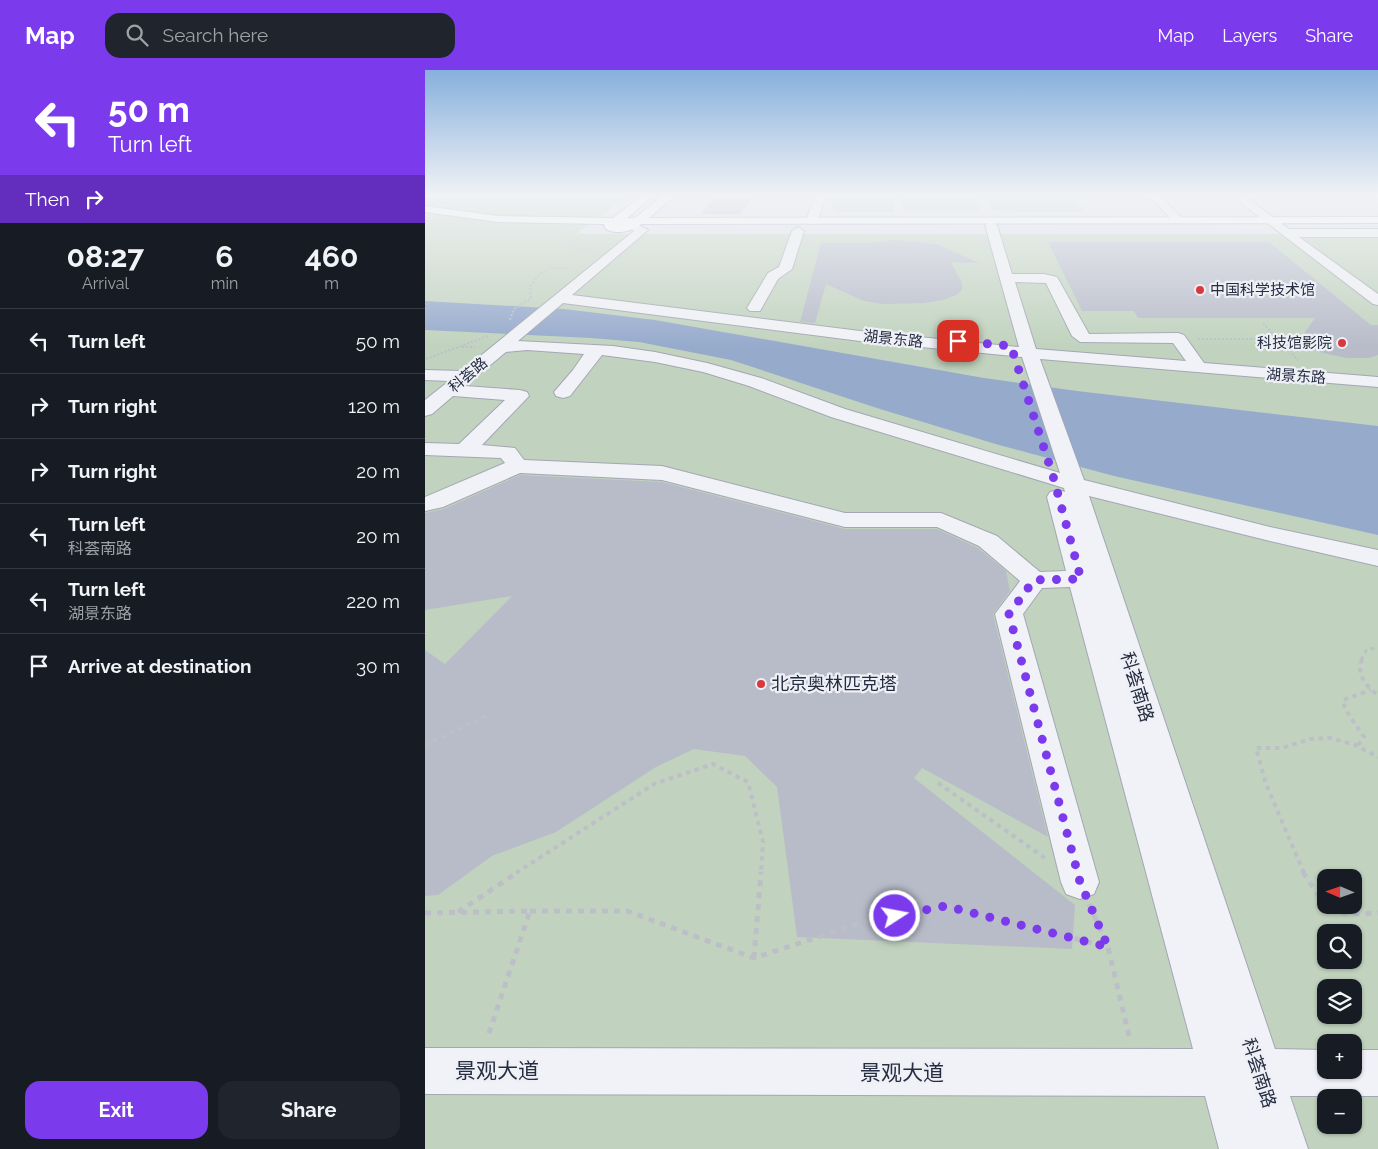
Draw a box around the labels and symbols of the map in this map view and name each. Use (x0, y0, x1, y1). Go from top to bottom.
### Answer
place label: 中国科学技术馆 (1210, 281, 1315, 299)
marker: 中国科学技术馆 (1194, 284, 1206, 296)
pin (937, 320, 979, 362)
street label: 湖景东路 (862, 327, 924, 351)
place label: 科技馆影院 (1257, 334, 1332, 352)
marker: 科技馆影院 (1336, 337, 1348, 349)
street label: 科荟路 (445, 354, 491, 396)
street label: 湖景东路 (1265, 365, 1327, 387)
street label: 科荟南路 (1117, 649, 1158, 724)
place label: 北京奥林匹克塔 (771, 673, 897, 694)
marker: 北京奥林匹克塔 (755, 678, 767, 690)
north arrow (1317, 869, 1363, 914)
position arrow (868, 889, 920, 941)
street label: 科荟南路 (1238, 1035, 1281, 1110)
street label: 景观大道 (455, 1058, 539, 1083)
street label: 景观大道 (860, 1060, 944, 1085)

